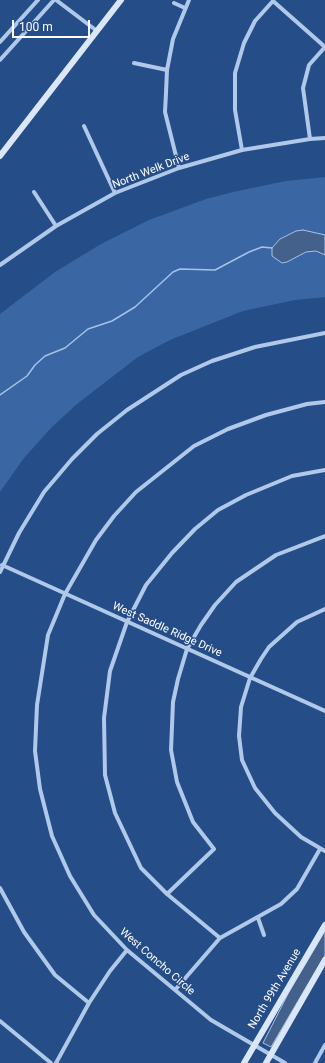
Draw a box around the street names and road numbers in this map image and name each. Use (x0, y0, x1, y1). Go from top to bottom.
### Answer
street label: North Welk Drive (111, 150, 191, 192)
street label: West Saddle Ridge Drive (110, 600, 224, 660)
street label: West Concho Circle (117, 926, 197, 998)
street label: North 99th Avenue (246, 947, 304, 1031)

